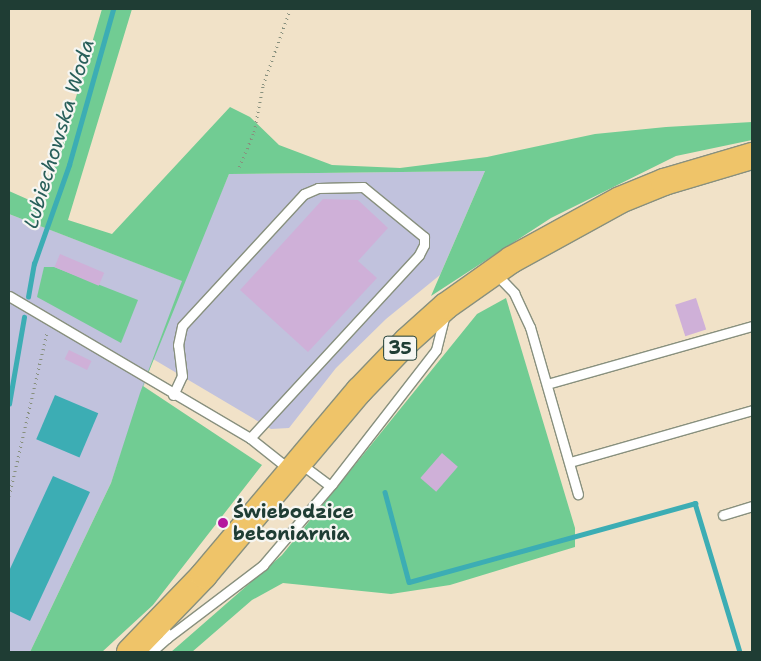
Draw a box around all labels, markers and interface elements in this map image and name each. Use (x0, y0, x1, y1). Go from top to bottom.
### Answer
water label: Lubiechowska Woda (19, 36, 99, 232)
road number: 35 (382, 332, 418, 363)
place label: Świebodzice betoniarnia (233, 501, 354, 545)
marker: Świebodzice betoniarnia (217, 517, 229, 529)

